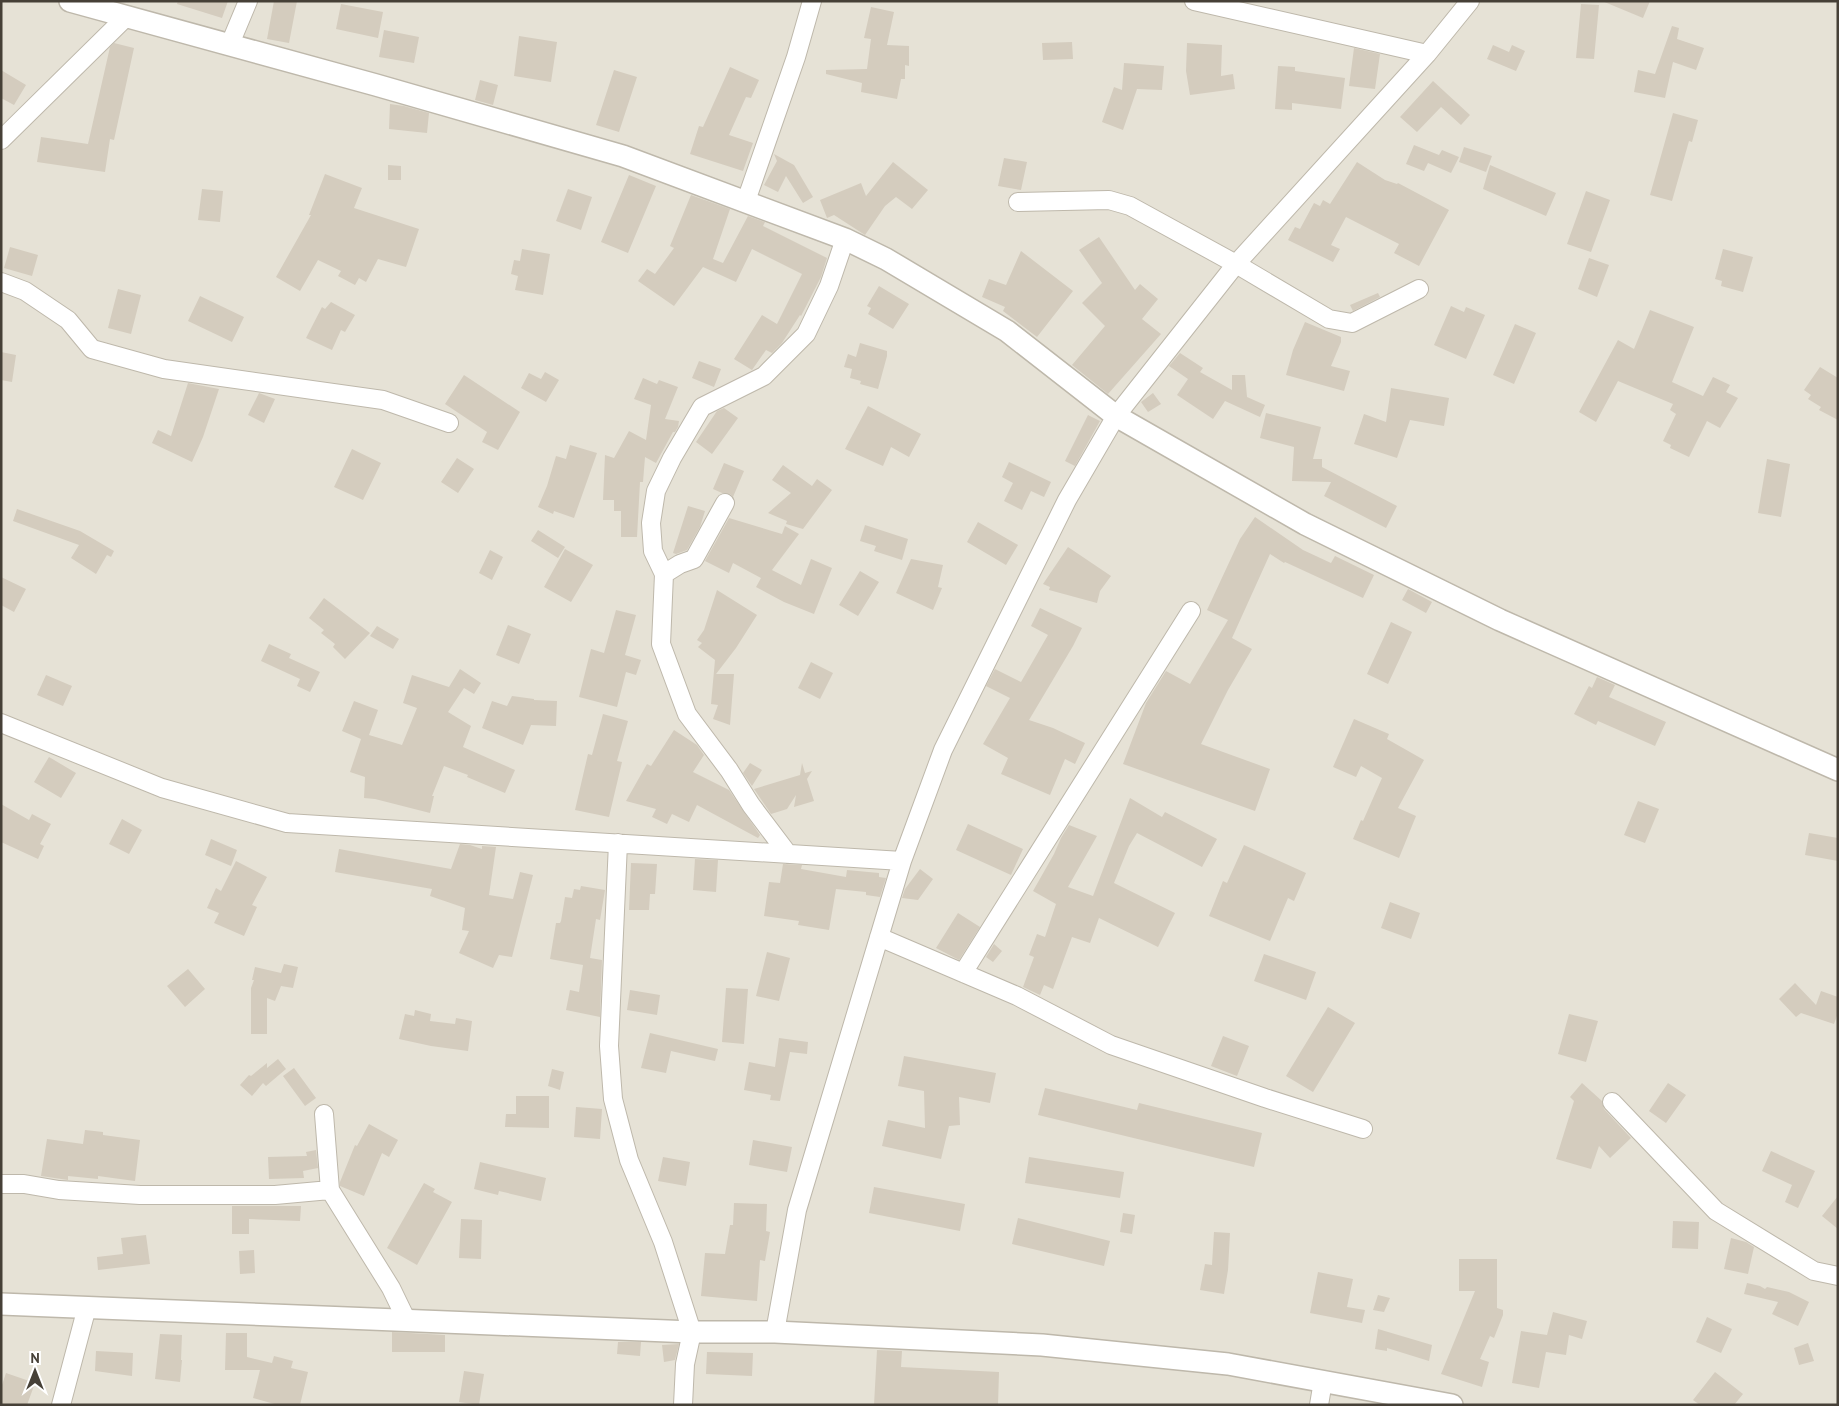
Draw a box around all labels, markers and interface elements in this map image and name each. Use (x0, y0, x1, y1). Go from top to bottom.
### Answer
north arrow (10, 1346, 60, 1396)
text: N (30, 1349, 40, 1367)

